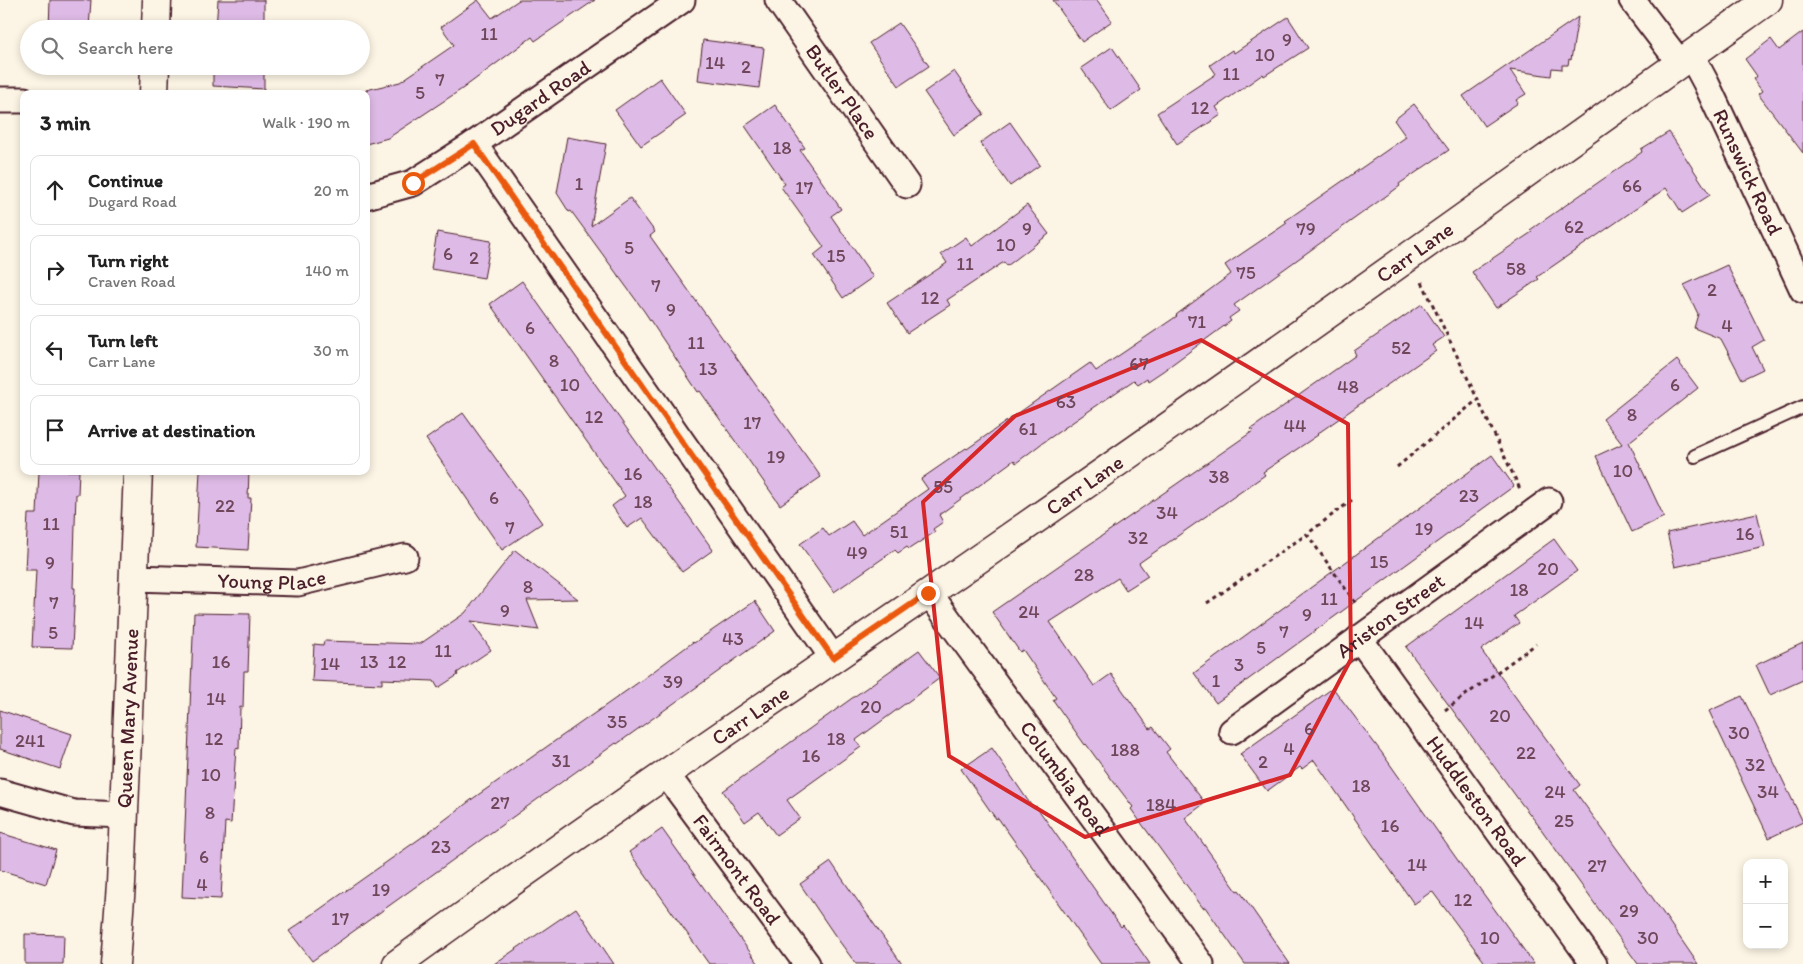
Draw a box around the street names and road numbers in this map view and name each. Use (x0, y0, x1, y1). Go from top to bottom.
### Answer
street label: Butler Place (801, 39, 884, 144)
street label: Dugard Road (485, 54, 596, 141)
street label: Runswick Road (1708, 105, 1789, 239)
street label: Carr Lane (1371, 216, 1458, 288)
street label: Carr Lane (1041, 449, 1128, 520)
street label: Young Place (217, 564, 328, 595)
street label: Ariston Street (1331, 568, 1449, 663)
street label: Queen Mary Avenue (111, 628, 144, 809)
street label: Carr Lane (707, 680, 794, 750)
street label: Columbia Road (1015, 716, 1116, 841)
street label: Huddleston Road (1422, 731, 1533, 871)
street label: Fairmont Road (688, 809, 787, 930)

